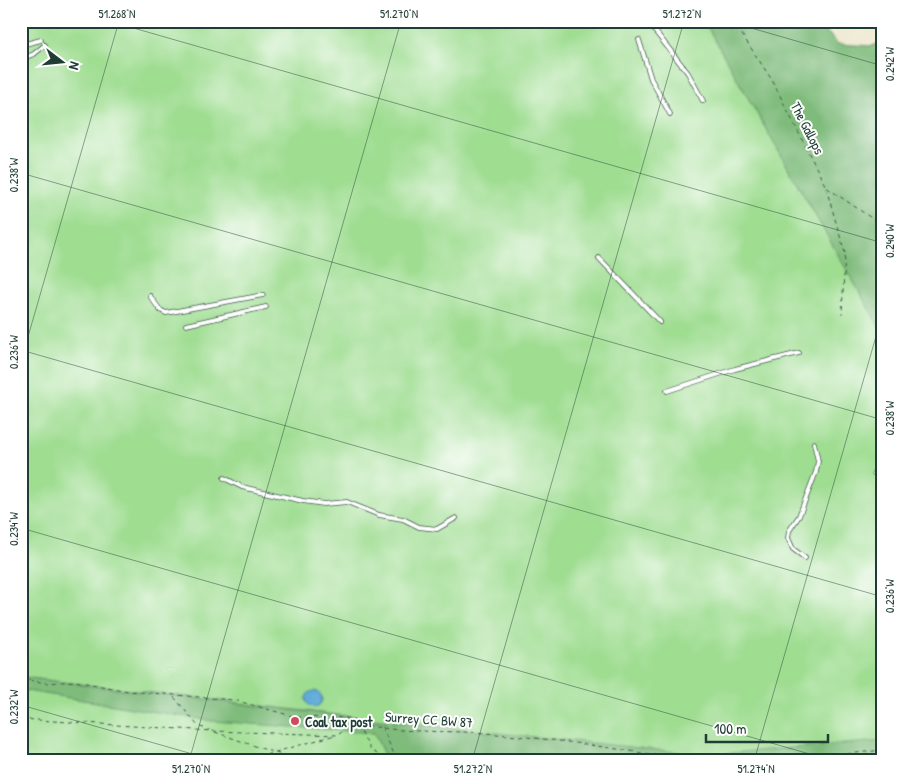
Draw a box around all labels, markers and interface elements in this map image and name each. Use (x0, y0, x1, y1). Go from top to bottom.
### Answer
text: 51.268°N (99, 5, 135, 22)
text: 51.270°N (380, 5, 418, 22)
text: 51.272°N (663, 5, 701, 22)
north arrow (38, 38, 88, 88)
text: 0.242°W (881, 46, 898, 81)
text: N (65, 60, 85, 72)
street label: The Gallops (786, 99, 829, 158)
text: 0.238°W (5, 157, 22, 192)
text: 0.240°W (881, 224, 898, 258)
text: 0.236°W (5, 334, 22, 369)
text: 0.238°W (881, 400, 898, 435)
text: 0.234°W (5, 512, 22, 546)
text: 0.236°W (881, 578, 898, 613)
text: 0.232°W (5, 689, 22, 724)
street label: Surrey CC BW 87 (384, 706, 474, 733)
place label: Coal tax post (305, 712, 374, 733)
scale bar (706, 712, 829, 744)
marker: Coal tax post (289, 715, 301, 727)
text: 100 m (714, 718, 747, 739)
text: 51.270°N (172, 760, 210, 777)
text: 51.272°N (454, 760, 492, 777)
text: 51.274°N (737, 760, 775, 777)

